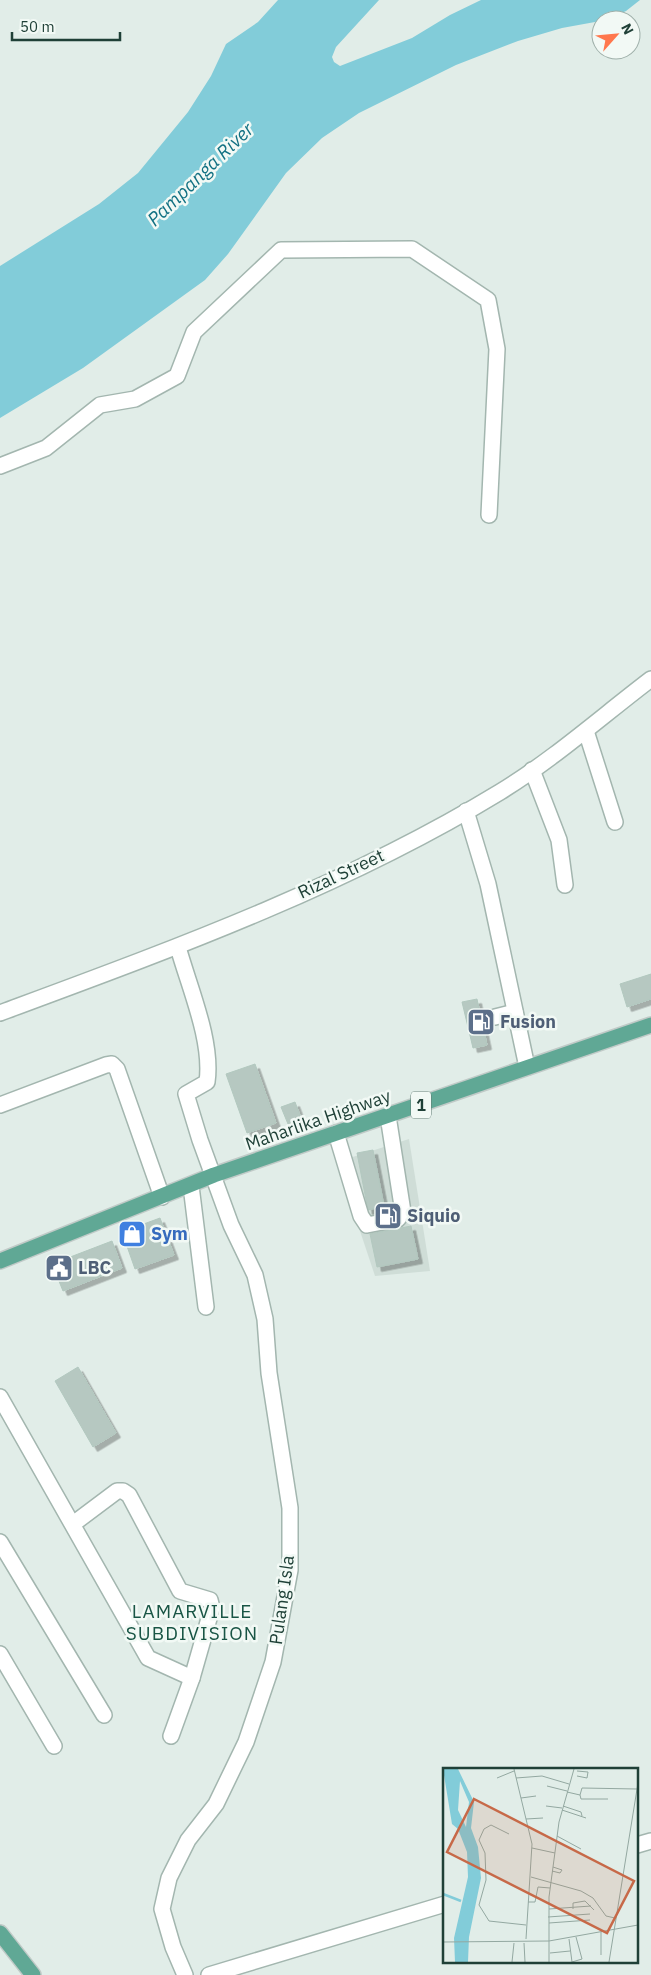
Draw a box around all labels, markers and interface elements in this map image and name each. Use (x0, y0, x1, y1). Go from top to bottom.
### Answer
scale bar (12, 10, 120, 42)
north arrow (591, 10, 641, 60)
text: 50 m (20, 17, 55, 36)
text: N (617, 20, 638, 38)
water label: Pampanga River (142, 116, 259, 231)
street label: Rizal Street (294, 844, 388, 904)
fuel station icon: Fusion (466, 1007, 496, 1037)
place label: Fusion (500, 1010, 556, 1033)
street label: Maharlika Highway (242, 1084, 394, 1155)
road number: 1 (411, 1092, 431, 1118)
fuel station icon: Siquio (373, 1201, 403, 1231)
place label: Siquio (407, 1204, 460, 1227)
shop icon: Sym (117, 1219, 147, 1249)
place label: Sym (151, 1222, 188, 1245)
public building icon: LBC (44, 1253, 74, 1283)
place label: LBC (78, 1256, 112, 1279)
street label: Pulang Isla (264, 1553, 299, 1646)
district label: LAMARVILLE SUBDIVISION (126, 1599, 258, 1645)
inset map (443, 1768, 638, 1962)

